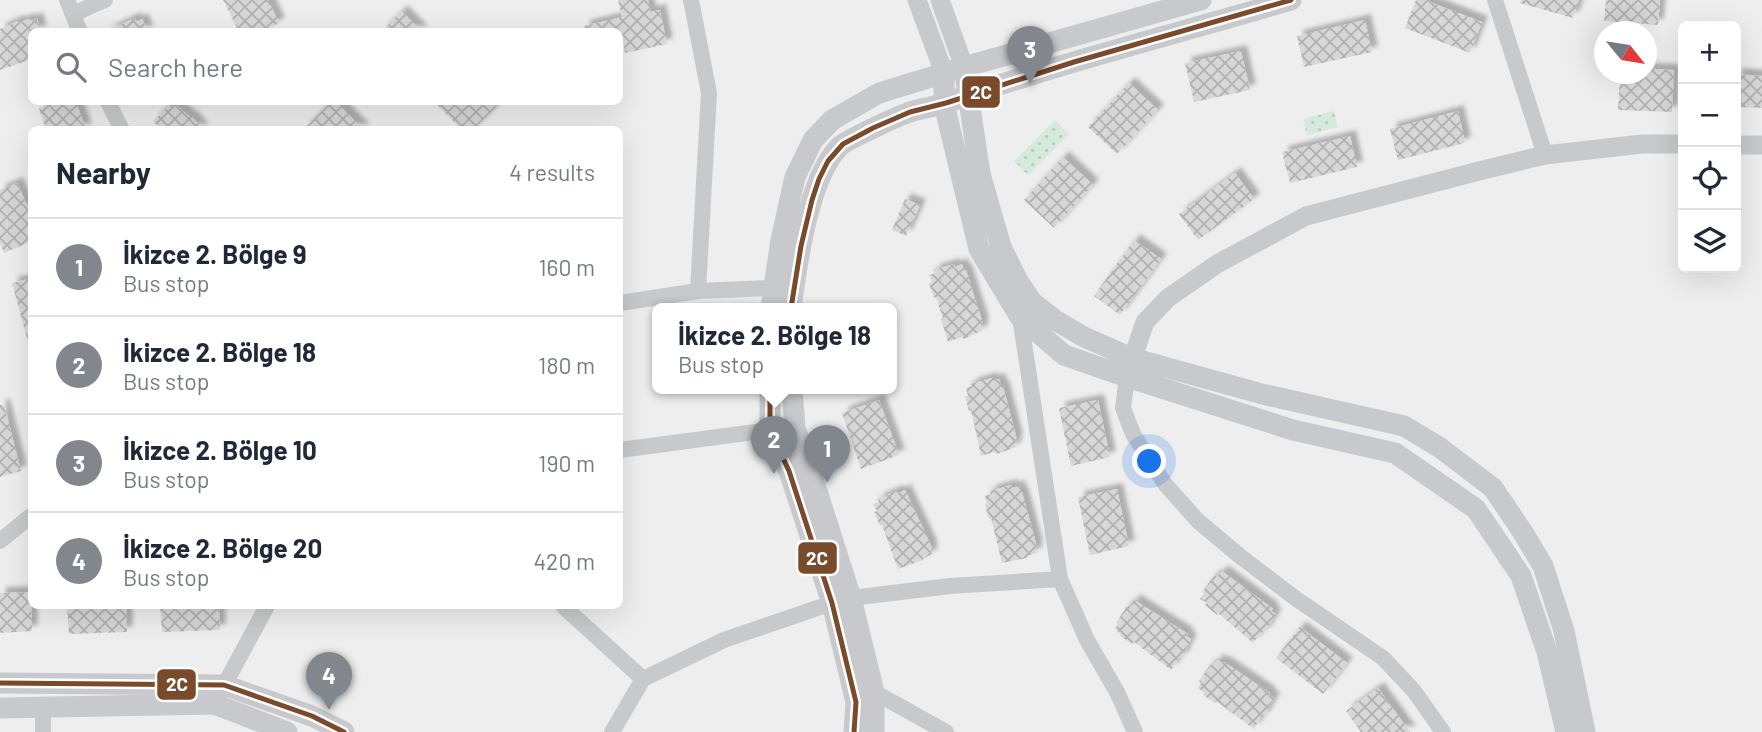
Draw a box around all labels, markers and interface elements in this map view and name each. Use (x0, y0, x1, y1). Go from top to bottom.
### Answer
north arrow (1594, 21, 1657, 84)
map controls (1678, 21, 1741, 273)
button: + (1678, 21, 1741, 84)
pin: 3 (1007, 26, 1053, 84)
search box (28, 28, 623, 105)
icon: search (52, 48, 90, 86)
text: Search here (108, 51, 243, 82)
line badge: 2C (961, 75, 1001, 109)
text: 2C (970, 80, 992, 103)
button: − (1678, 84, 1741, 147)
button: locate (1678, 147, 1741, 210)
text: Nearby (56, 154, 151, 190)
text: 4 results (509, 158, 595, 186)
button: layers (1678, 210, 1741, 273)
text: İkizce 2. Bölge 9 (123, 238, 307, 269)
text: 1 (75, 253, 83, 281)
text: 160 m (538, 253, 595, 281)
text: Bus stop (123, 269, 209, 297)
popup (652, 303, 897, 394)
text: İkizce 2. Bölge 18 (678, 319, 871, 350)
text: İkizce 2. Bölge 18 (123, 336, 316, 367)
text: Bus stop (678, 350, 764, 378)
text: 2 (73, 351, 85, 379)
text: 180 m (538, 351, 595, 379)
text: Bus stop (123, 367, 209, 395)
pin: 2 (751, 416, 797, 474)
pin: 1 (804, 425, 850, 483)
text: İkizce 2. Bölge 10 (123, 434, 317, 465)
your location (1132, 444, 1166, 478)
text: 3 (73, 449, 85, 477)
text: 190 m (538, 449, 595, 477)
text: Bus stop (123, 465, 209, 493)
text: İkizce 2. Bölge 20 (123, 532, 322, 563)
line badge: 2C (797, 541, 838, 575)
text: 2C (806, 546, 828, 569)
text: 4 (72, 547, 86, 575)
text: 420 m (533, 547, 595, 575)
text: Bus stop (123, 563, 209, 591)
pin: 4 (306, 652, 352, 710)
line badge: 2C (156, 668, 197, 701)
text: 2C (166, 672, 188, 695)

